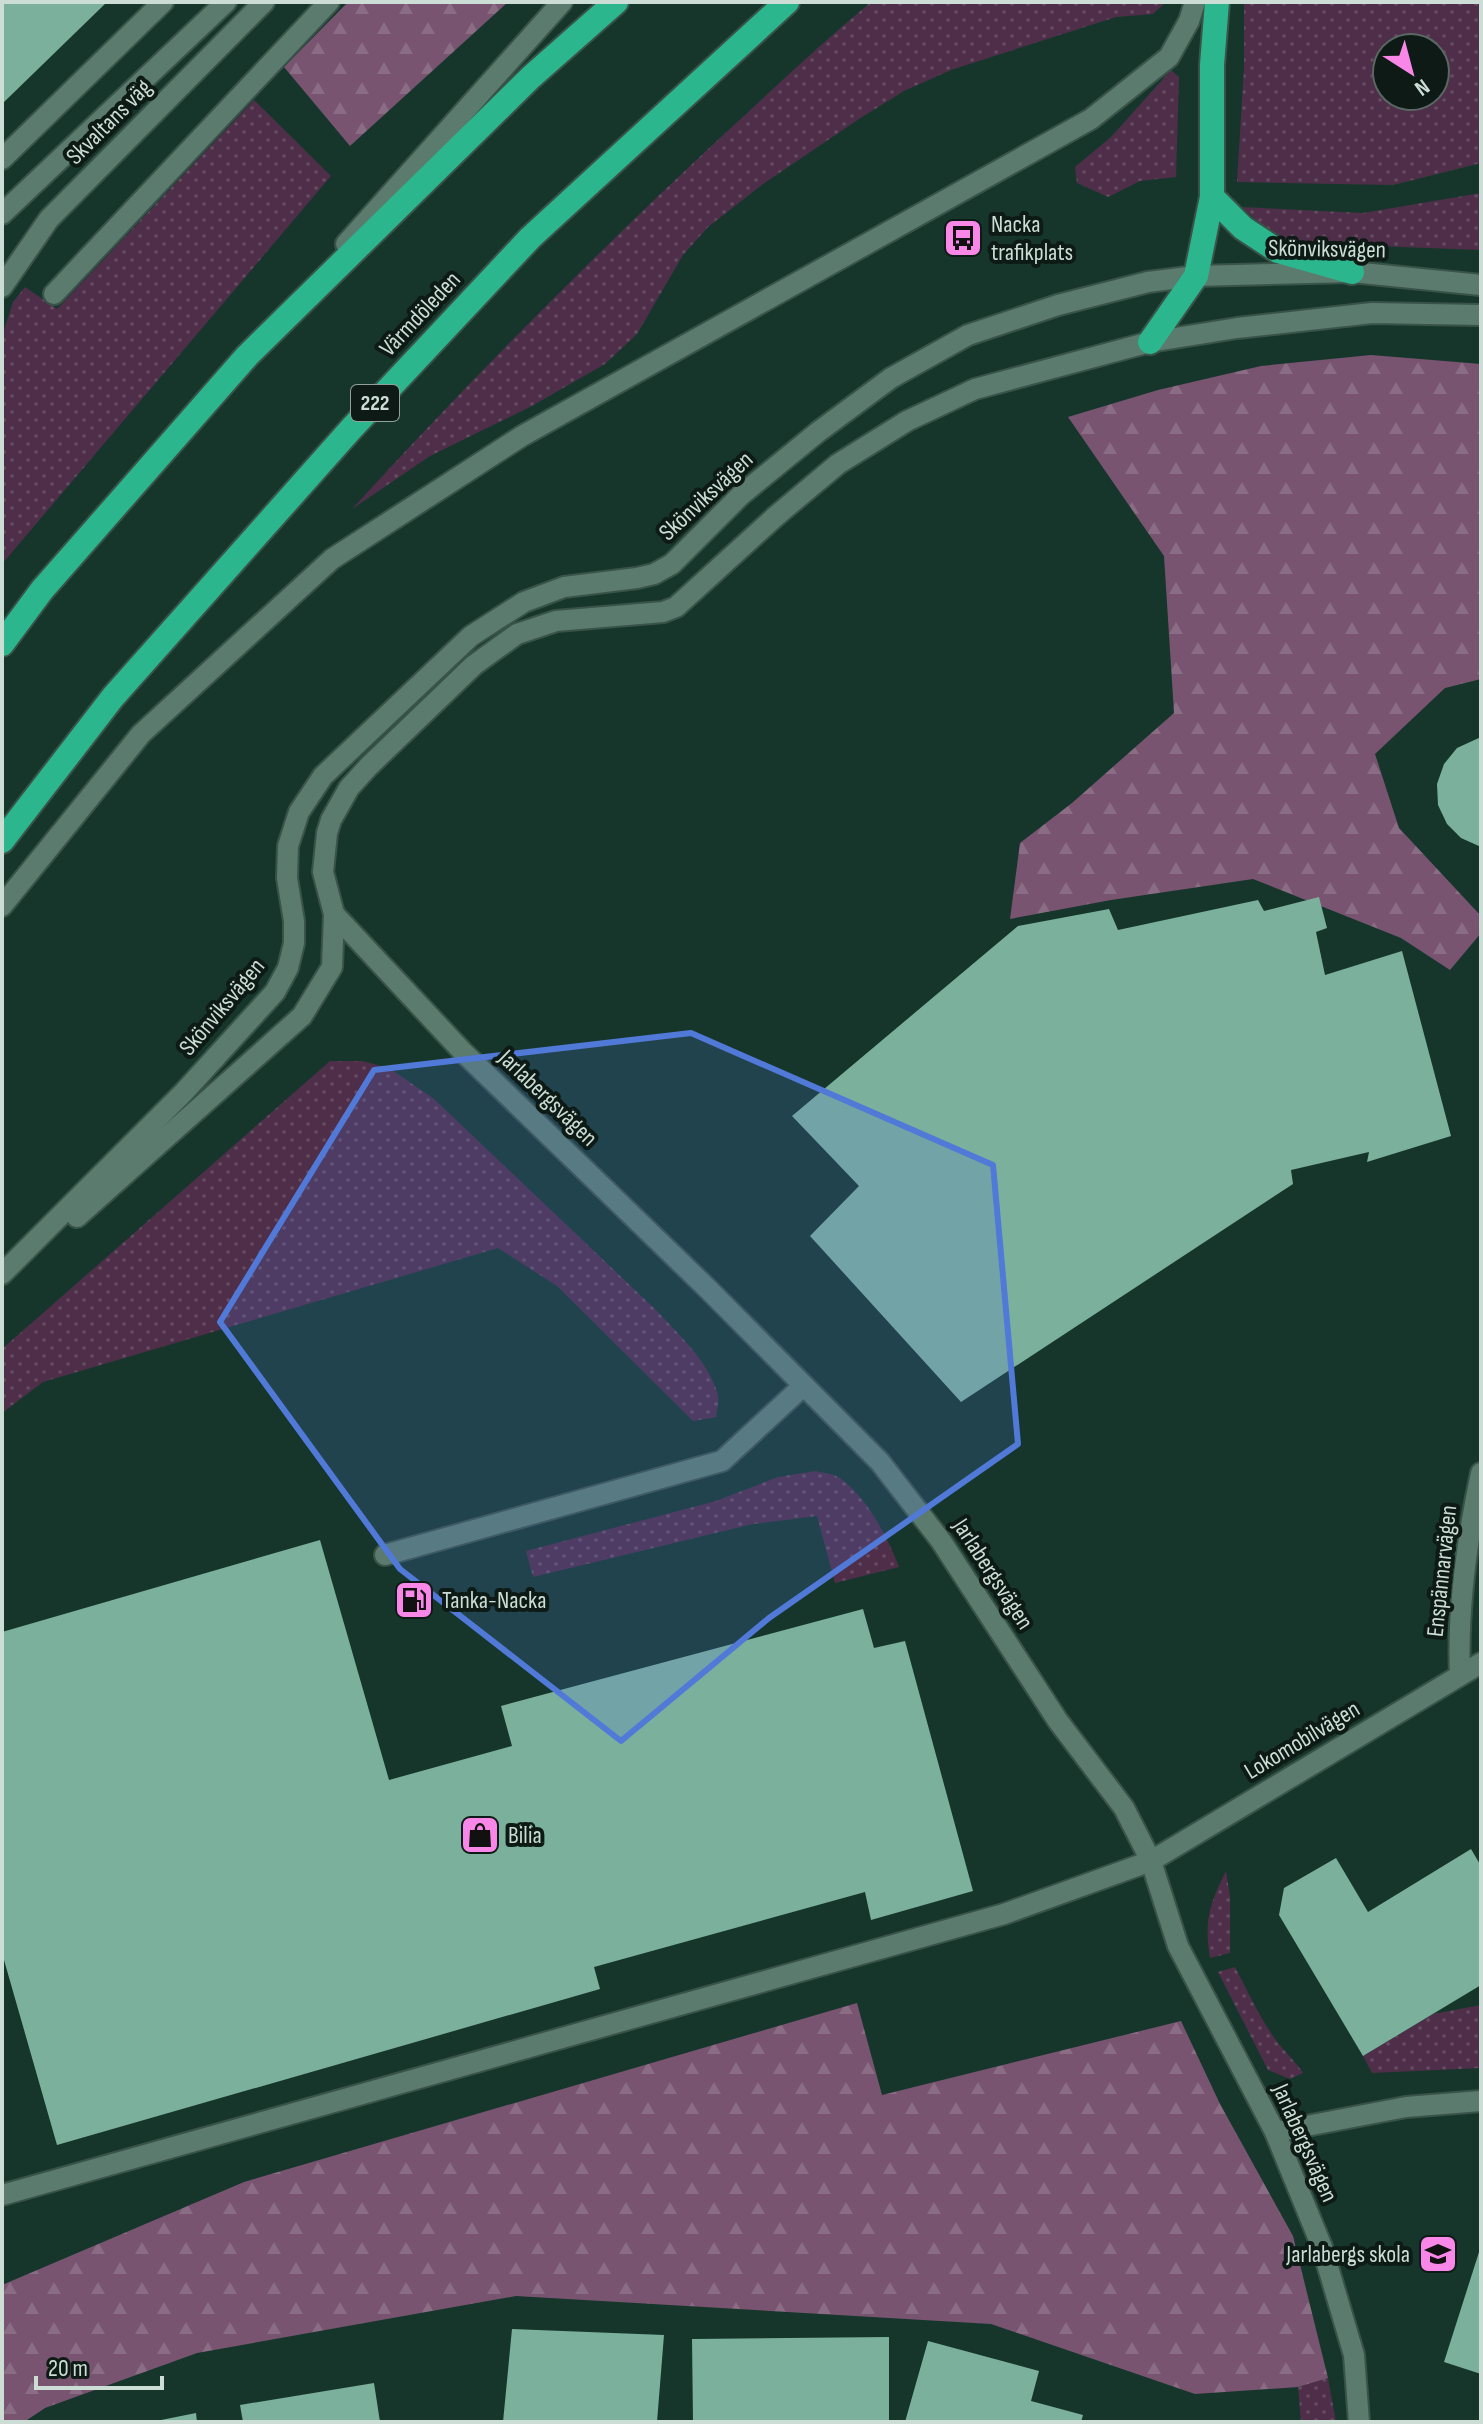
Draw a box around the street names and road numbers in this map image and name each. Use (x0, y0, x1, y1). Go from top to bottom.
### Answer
street label: Skvaltans väg (60, 73, 158, 171)
street label: Skönviksvägen (1268, 233, 1386, 265)
street label: Värmdöleden (373, 265, 467, 363)
road number: 222 (351, 385, 399, 421)
street label: Skönviksvägen (653, 445, 759, 547)
street label: Skönviksvägen (173, 953, 271, 1061)
street label: Jarlabergsvägen (492, 1043, 603, 1152)
street label: Enspännarvägen (1421, 1504, 1463, 1638)
street label: Jarlabergsvägen (946, 1512, 1040, 1635)
street label: Lokomobilvägen (1239, 1694, 1365, 1786)
street label: Jarlabergsvägen (1266, 2078, 1344, 2207)

